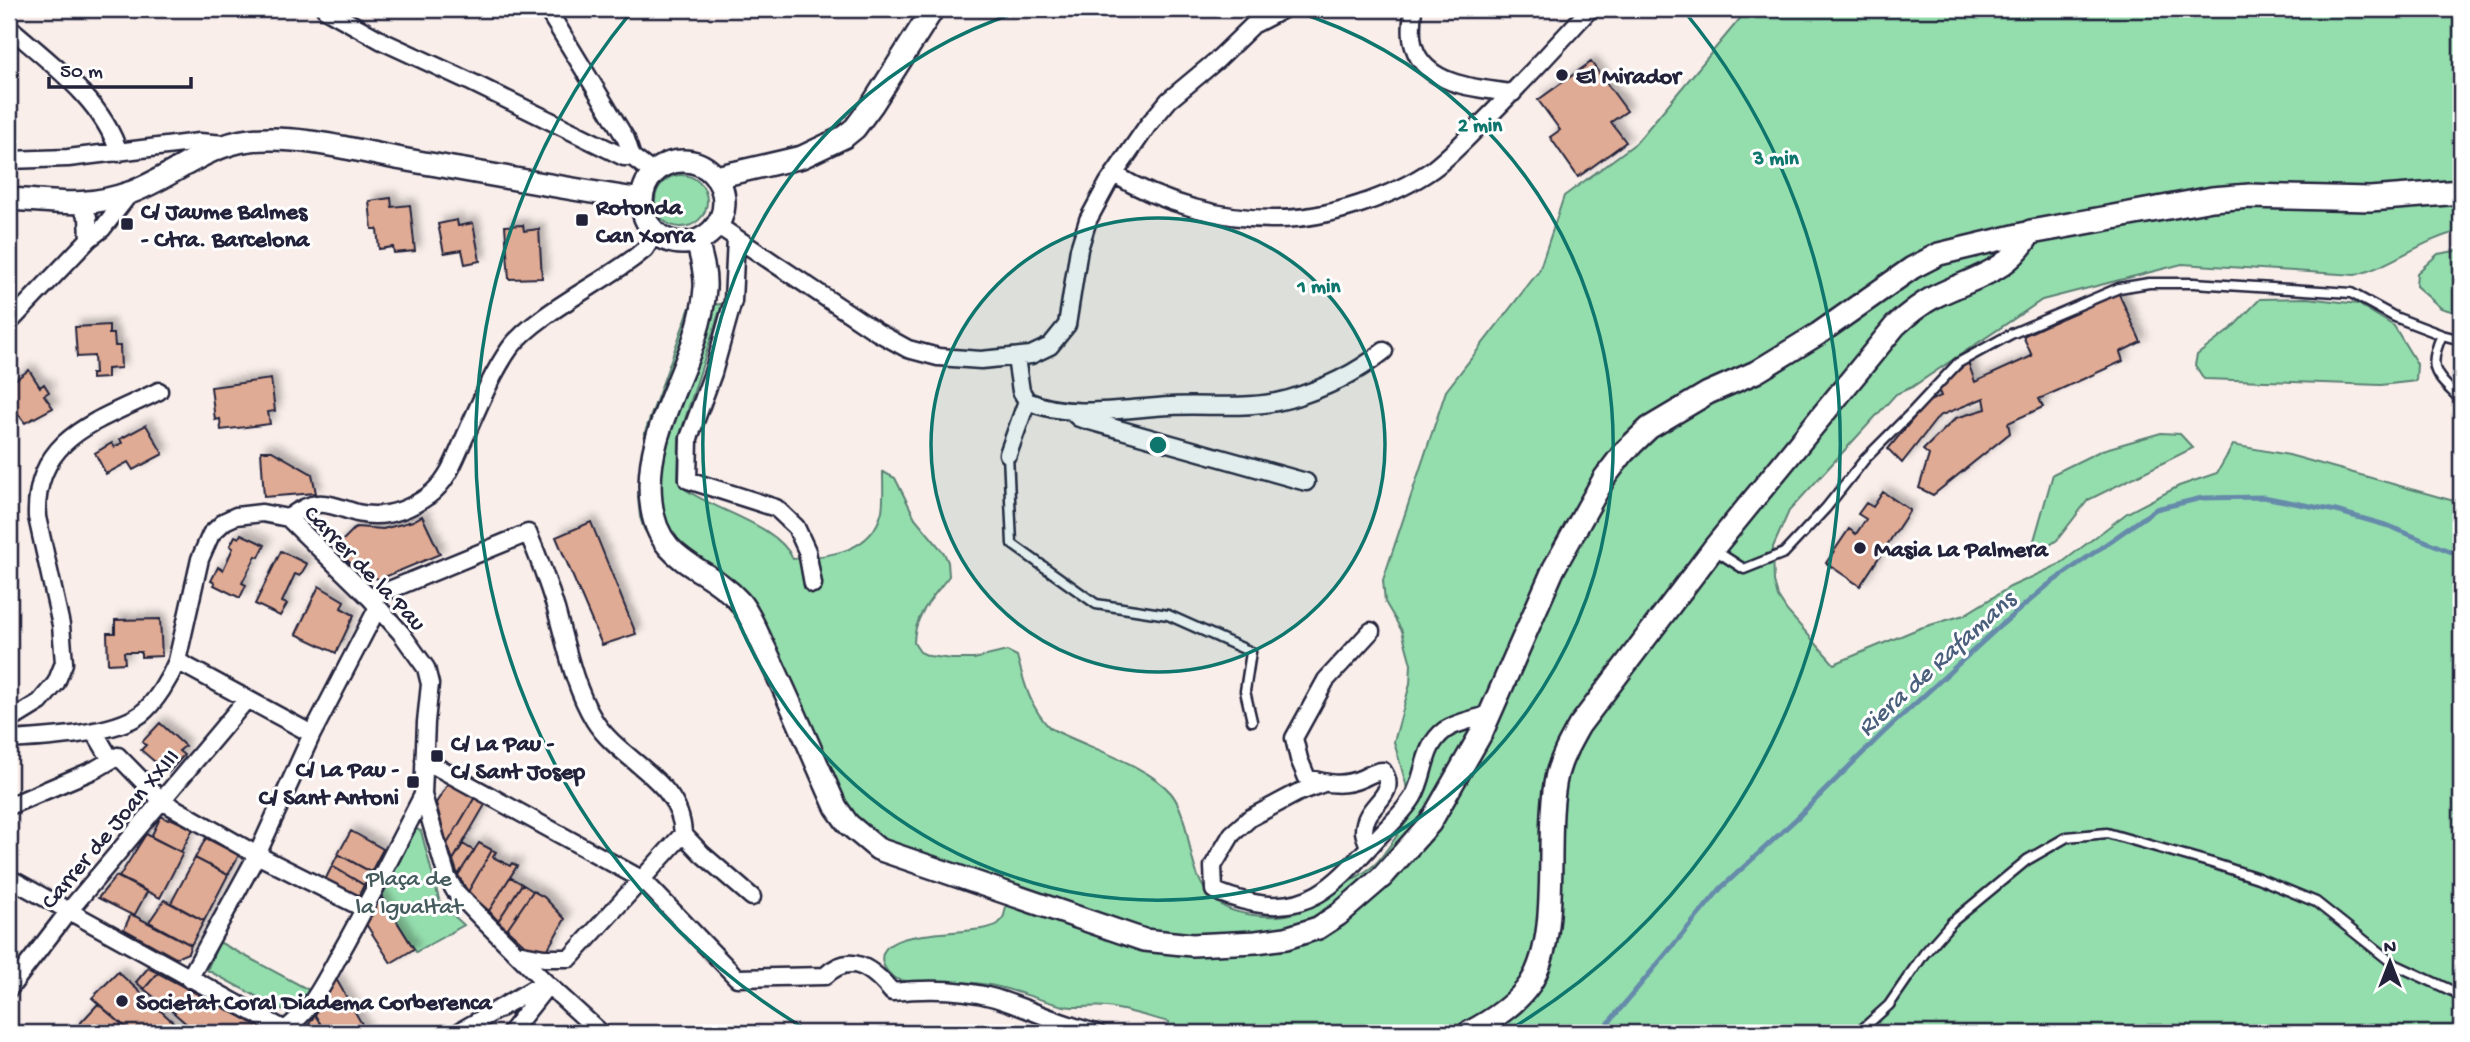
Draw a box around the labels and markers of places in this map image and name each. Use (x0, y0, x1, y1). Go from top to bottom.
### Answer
place label: El Mirador (1576, 64, 1683, 93)
marker: El Mirador (1554, 67, 1570, 83)
place label: Rotonda Can Xorra (595, 195, 697, 252)
place label: C/ Jaume Balmes - Ctra. Barcelona (141, 199, 311, 256)
marker: Rotonda Can Xorra (574, 212, 590, 228)
marker: C/ Jaume Balmes - Ctra. Barcelona (119, 216, 135, 232)
centre of rings (1146, 433, 1170, 457)
place label: Masia La Palmera (1874, 537, 2050, 566)
marker: Masia La Palmera (1852, 540, 1868, 556)
place label: C/ La Pau - C/ Sant Josep (451, 731, 585, 788)
marker: C/ La Pau - C/ Sant Josep (429, 748, 445, 764)
place label: C/ La Pau - C/ Sant Antoni (259, 757, 399, 814)
marker: C/ La Pau - C/ Sant Antoni (405, 774, 421, 790)
place label: Societat Coral Diadema Corberenca (136, 990, 493, 1019)
marker: Societat Coral Diadema Corberenca (114, 993, 130, 1009)

